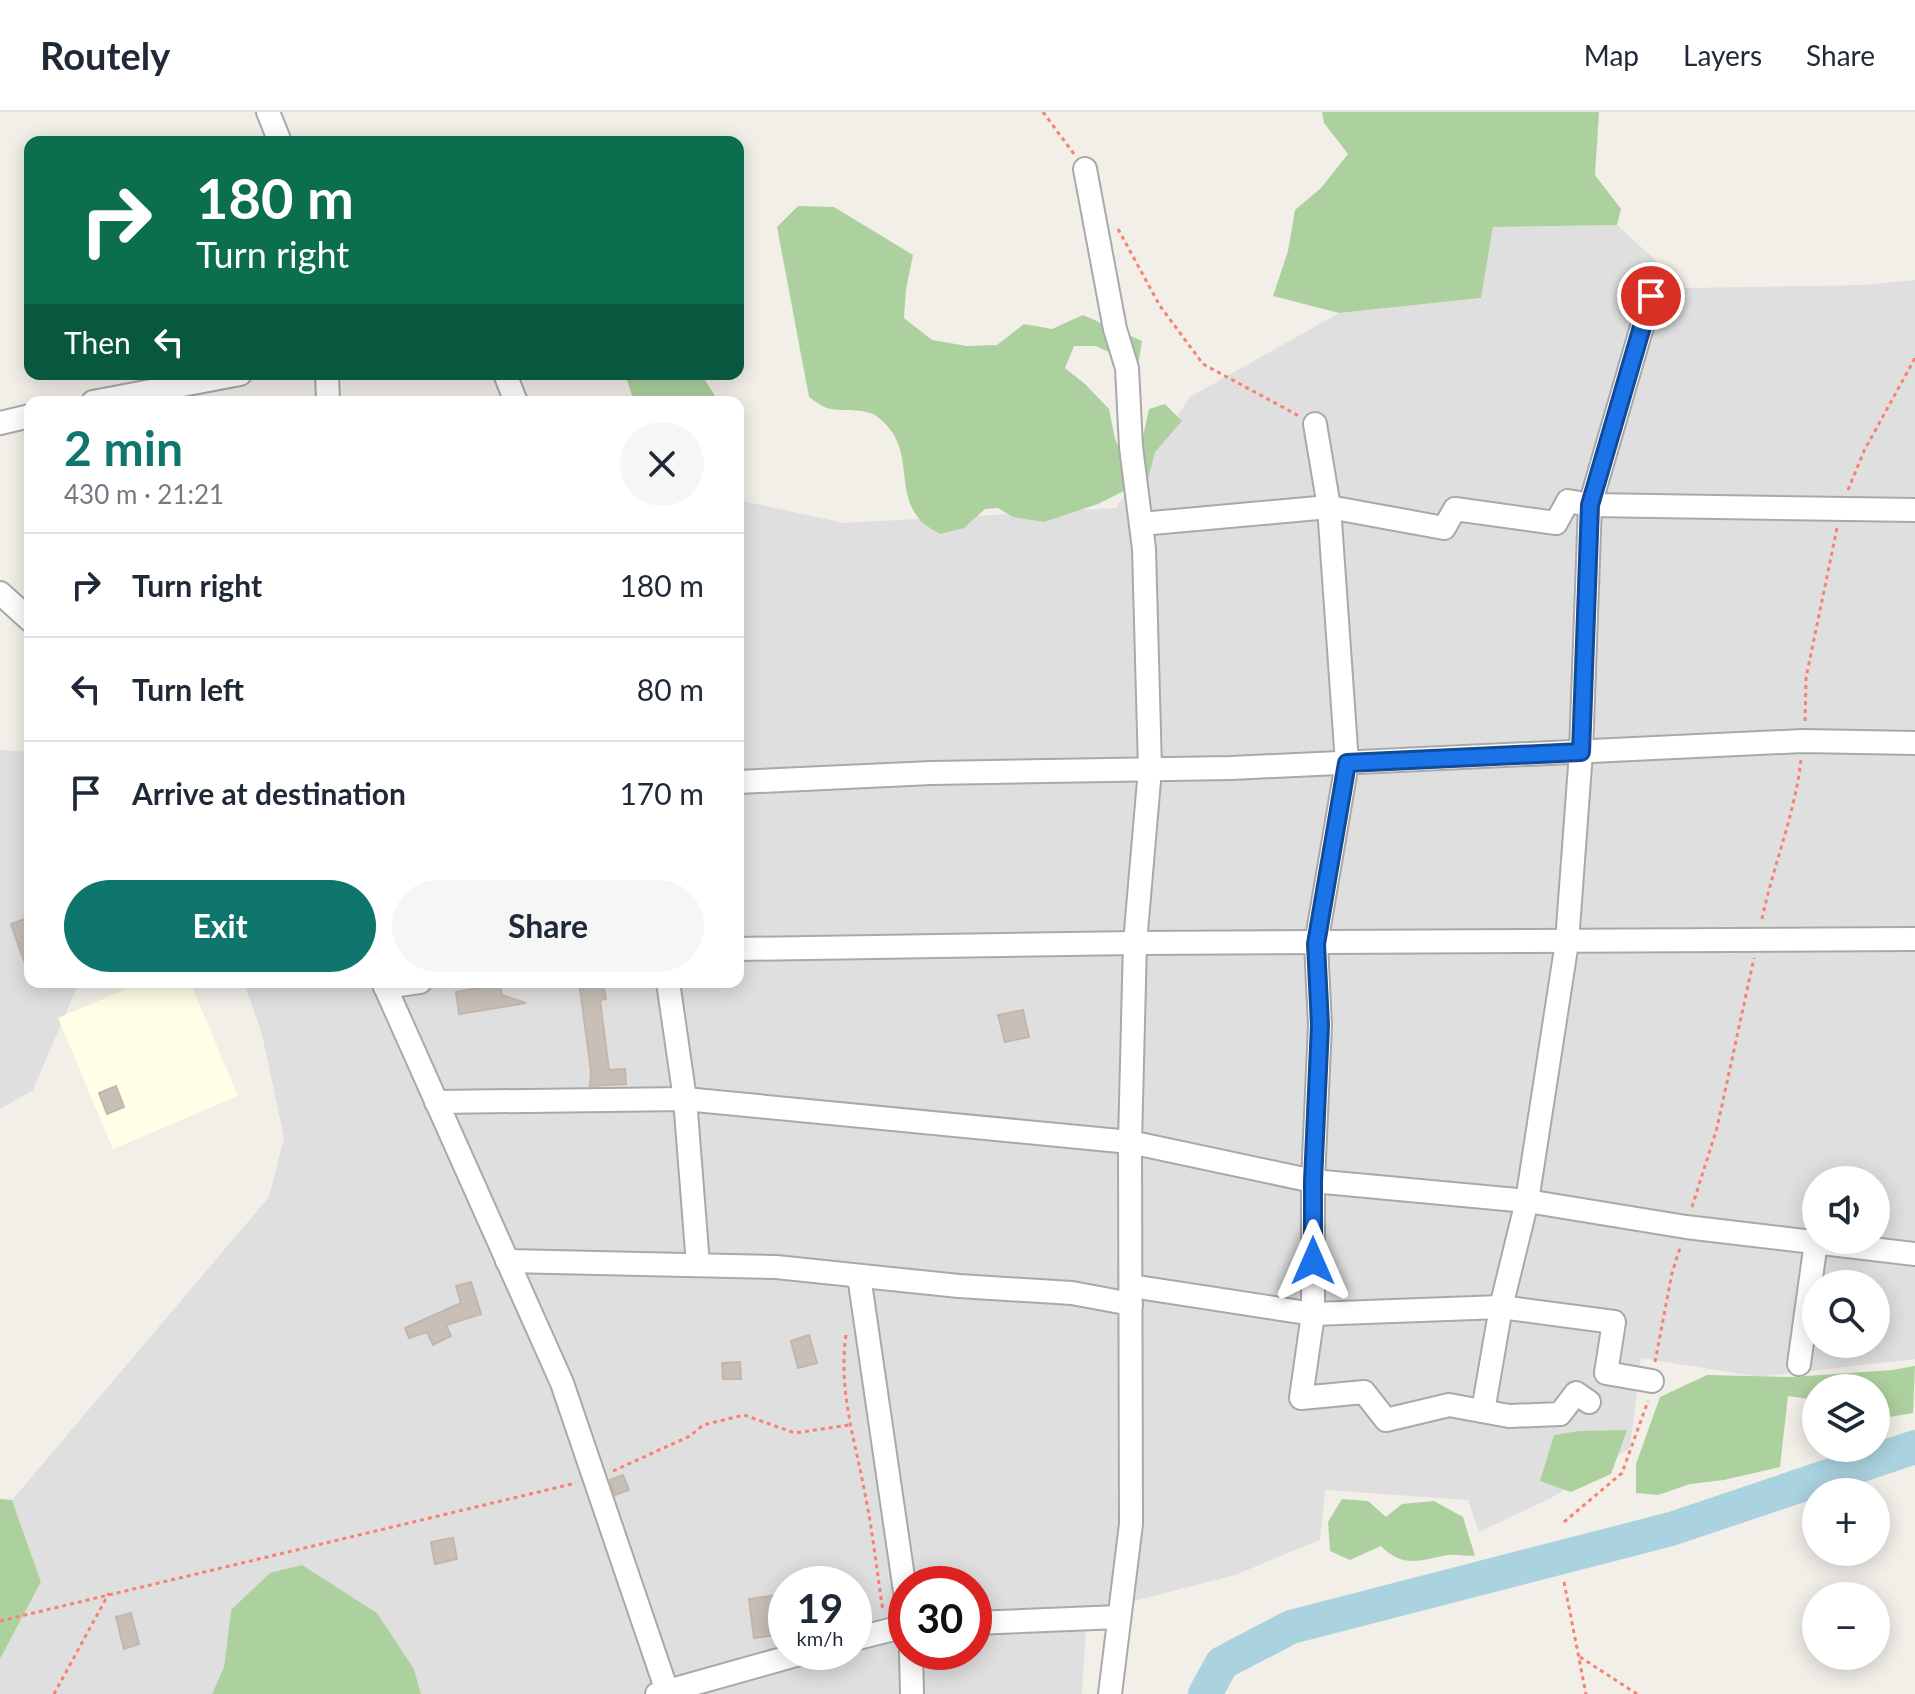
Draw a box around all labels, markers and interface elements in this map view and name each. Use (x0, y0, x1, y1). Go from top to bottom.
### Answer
text: Routely (40, 32, 170, 78)
text: Map (1584, 38, 1639, 72)
text: Layers (1683, 38, 1762, 72)
text: Share (1806, 38, 1875, 72)
text: 180 m (196, 164, 354, 231)
icon: right (64, 168, 168, 272)
text: Turn right (196, 232, 349, 276)
pin (1617, 262, 1685, 330)
icon: arrive (1629, 274, 1673, 318)
icon: left (147, 320, 191, 364)
text: Then (64, 324, 131, 360)
text: 2 min (64, 419, 183, 476)
button: close (620, 422, 704, 506)
text: 430 m · 21:21 (64, 478, 224, 510)
icon: right (64, 563, 108, 607)
text: Turn right (132, 567, 262, 603)
text: 180 m (619, 567, 704, 603)
icon: left (64, 667, 108, 711)
text: Turn left (132, 671, 244, 707)
text: 80 m (637, 671, 704, 707)
icon: arrive (64, 771, 108, 815)
text: Arrive at destination (132, 775, 406, 811)
text: 170 m (619, 775, 704, 811)
button: Exit (64, 880, 376, 972)
button: Share (392, 880, 704, 972)
map controls (1802, 1166, 1890, 1670)
button: sound (1802, 1166, 1890, 1254)
position arrow (1271, 1219, 1355, 1303)
button: search (1802, 1270, 1890, 1358)
button: layers (1802, 1374, 1890, 1462)
button: + (1802, 1478, 1890, 1566)
speed limit sign: 30 (888, 1566, 992, 1670)
button: − (1802, 1582, 1890, 1670)
text: 19 (797, 1584, 843, 1632)
text: km/h (797, 1626, 843, 1650)

